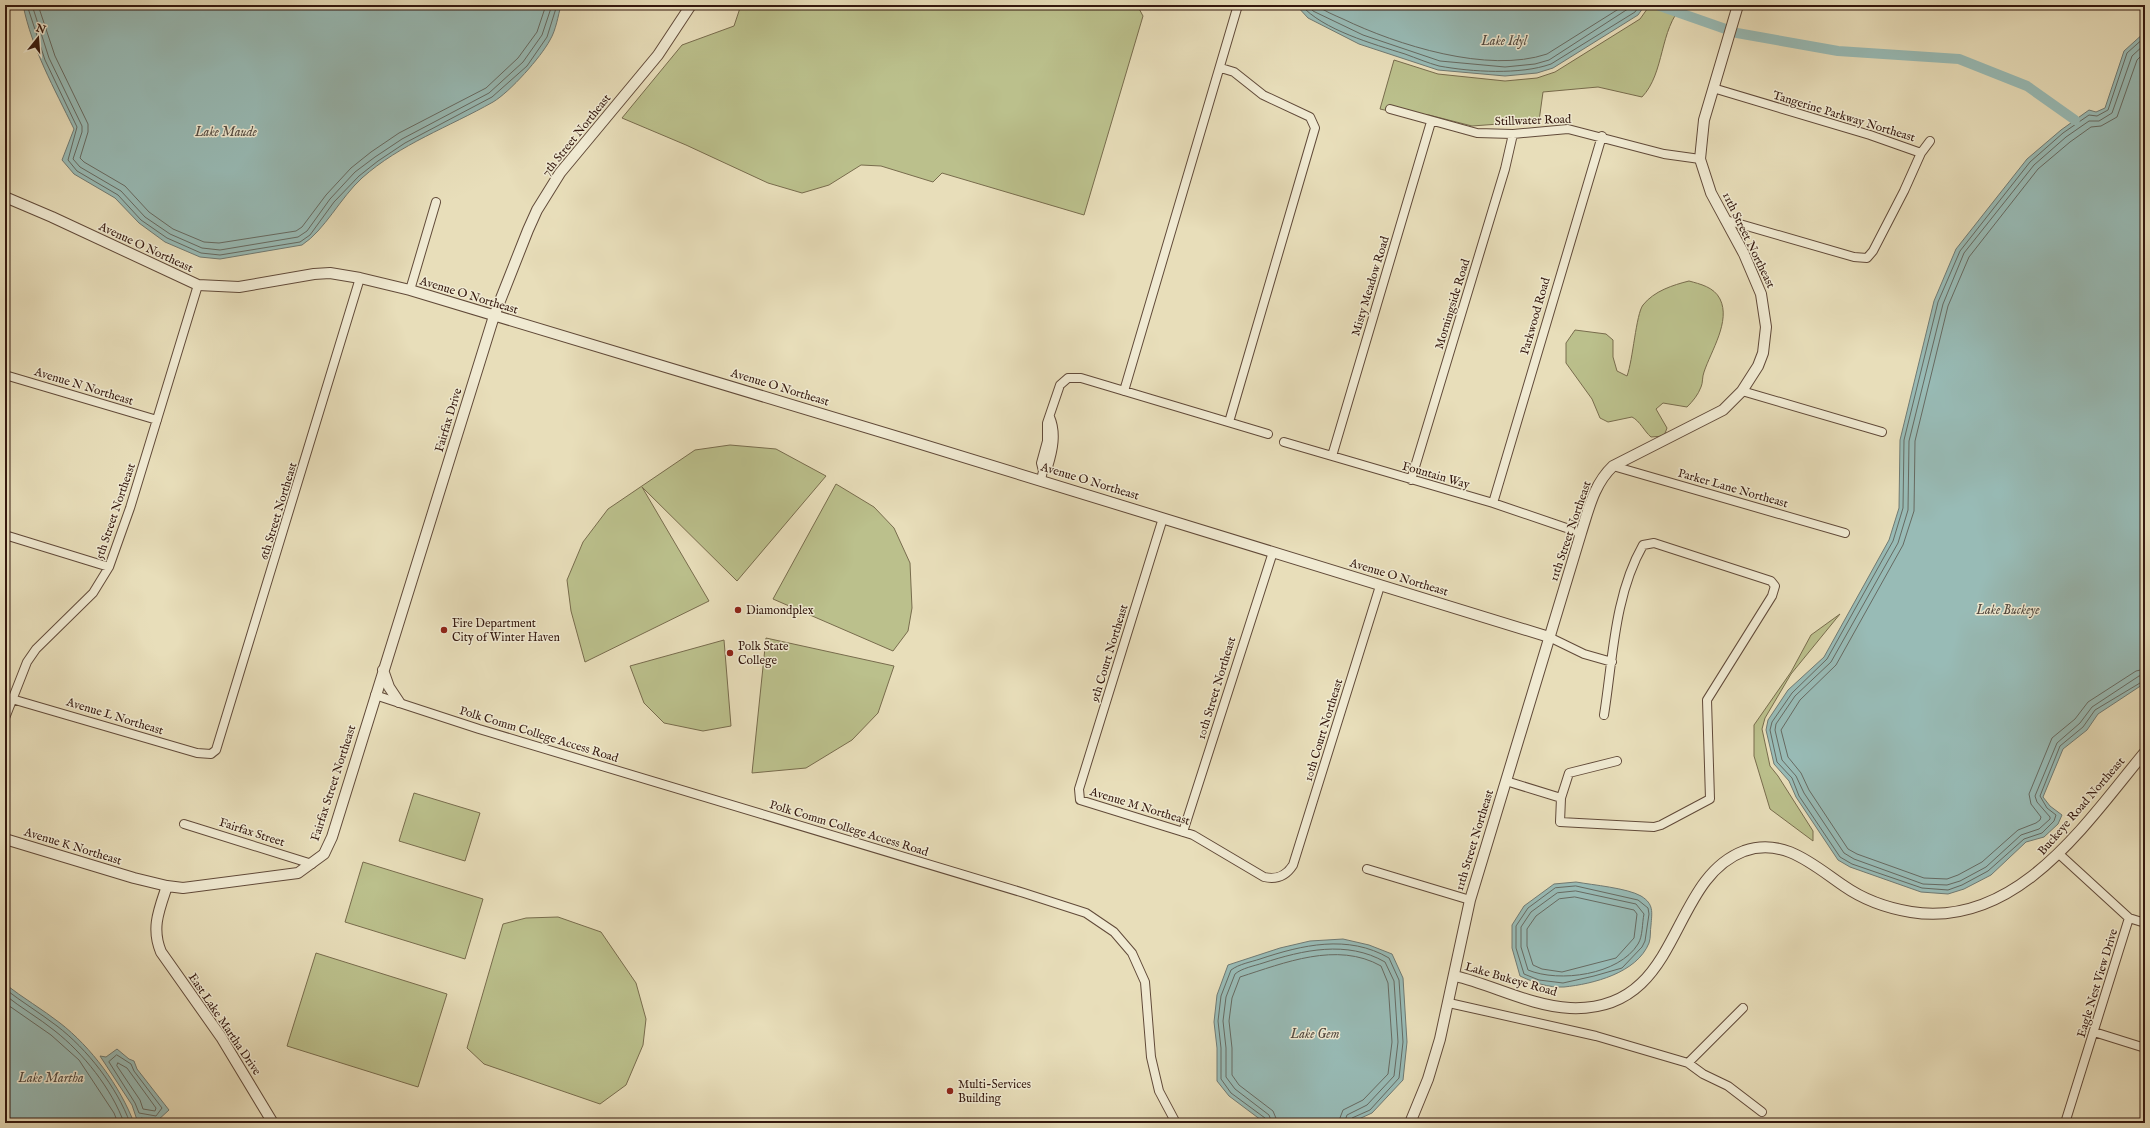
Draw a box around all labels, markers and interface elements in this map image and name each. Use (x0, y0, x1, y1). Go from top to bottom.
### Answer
north arrow (18, 18, 58, 58)
text: N (33, 21, 48, 38)
water label: Lake Idyl (1480, 33, 1528, 50)
street label: Tangerine Parkway Northeast (1771, 88, 1917, 145)
street label: 7th Street Northeast (539, 91, 614, 179)
street label: Stillwater Road (1494, 112, 1572, 129)
water label: Lake Maude (194, 124, 258, 141)
street label: 11th Street Northeast (1719, 190, 1778, 291)
street label: Avenue O Northeast (95, 219, 195, 276)
street label: Misty Meadow Road (1348, 234, 1393, 338)
street label: Morningside Road (1432, 257, 1473, 351)
street label: Avenue O Northeast (417, 273, 520, 318)
street label: Parkwood Road (1517, 275, 1554, 356)
street label: Avenue N Northeast (32, 364, 135, 409)
street label: Avenue O Northeast (728, 365, 831, 410)
street label: Fairfax Drive (432, 386, 465, 454)
street label: Avenue O Northeast (1038, 459, 1141, 504)
street label: Fountain Way (1400, 459, 1472, 492)
street label: 5th Street Northeast (92, 461, 139, 561)
street label: 6th Street Northeast (257, 461, 300, 562)
street label: Parker Lane Northeast (1676, 466, 1790, 511)
street label: 11th Street Northeast (1546, 479, 1595, 583)
street label: Avenue O Northeast (1347, 555, 1450, 600)
water label: Lake Buckeye (1975, 602, 2040, 619)
place label: Diamondplex (746, 603, 814, 619)
street label: 9th Court Northeast (1087, 603, 1131, 705)
marker: Diamondplex (733, 605, 743, 615)
place label: Fire Department City of Winter Haven (452, 616, 561, 645)
marker: Fire Department City of Winter Haven (439, 625, 449, 635)
street label: 10th Street Northeast (1194, 635, 1239, 741)
place label: Polk State College (738, 639, 789, 668)
marker: Polk State College (725, 648, 735, 658)
street label: 10th Court Northeast (1301, 677, 1346, 783)
street label: Avenue L Northeast (63, 694, 165, 738)
street label: Polk Comm College Access Road (458, 703, 621, 766)
street label: Fairfax Street Northeast (308, 723, 359, 843)
street label: Buckeye Road Northeast (2035, 754, 2128, 858)
street label: Avenue M Northeast (1087, 784, 1192, 829)
street label: 11th Street Northeast (1452, 788, 1497, 892)
street label: Polk Comm College Access Road (768, 797, 931, 860)
street label: Fairfax Street (217, 815, 287, 850)
street label: Avenue K Northeast (21, 824, 123, 868)
street label: Eagle Nest View Drive (2074, 927, 2121, 1039)
street label: Lake Bukeye Road (1463, 959, 1559, 1000)
street label: East Lake Martha Drive (185, 970, 265, 1079)
water label: Lake Gem (1290, 1026, 1339, 1043)
water label: Lake Martha (17, 1070, 84, 1087)
place label: Multi-Services Building (958, 1077, 1031, 1106)
marker: Multi-Services Building (945, 1086, 955, 1096)

